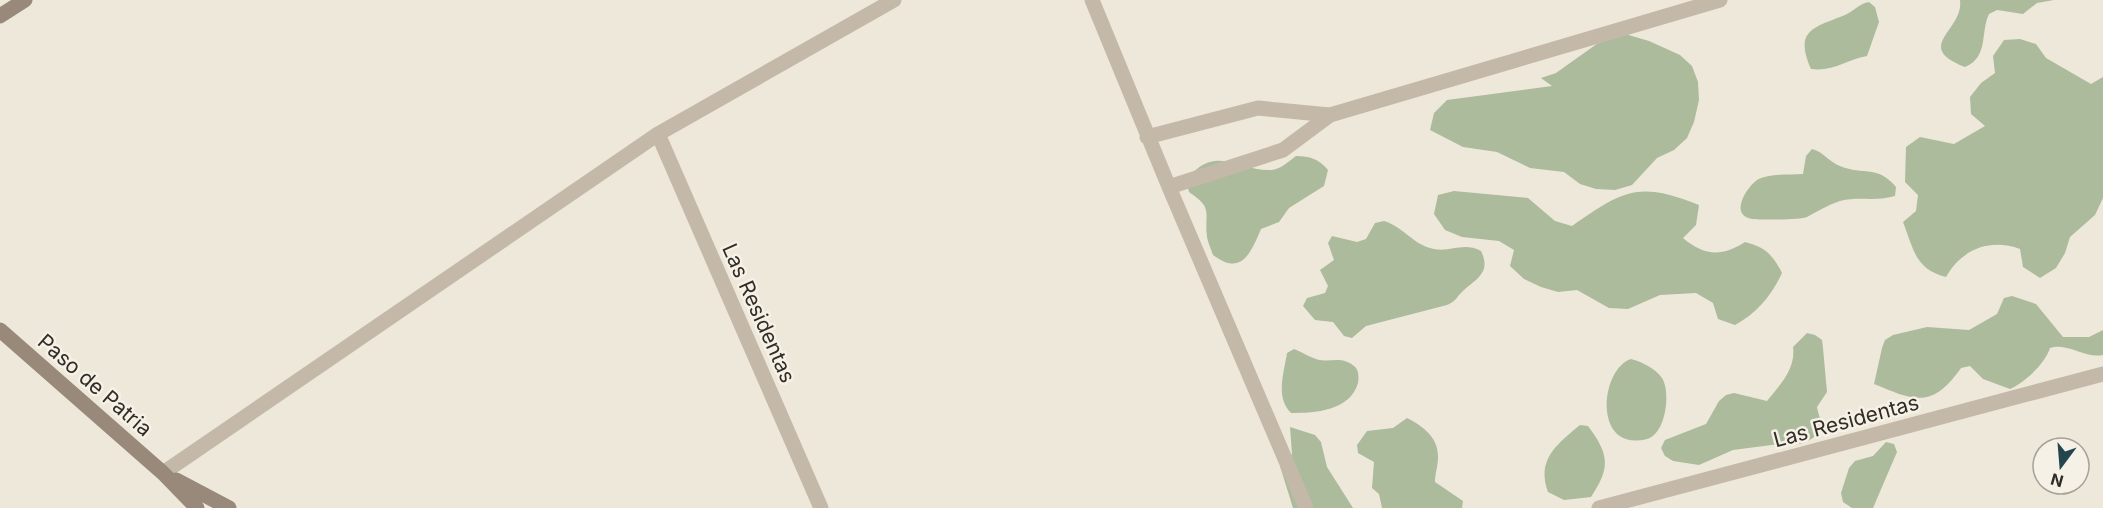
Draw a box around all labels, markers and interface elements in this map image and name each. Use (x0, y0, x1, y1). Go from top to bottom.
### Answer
street label: Las Residentas (717, 240, 801, 386)
street label: Paso de Patria (33, 329, 157, 441)
street label: Las Residentas (1770, 390, 1922, 452)
north arrow (2031, 436, 2091, 496)
text: N (2048, 469, 2065, 492)

